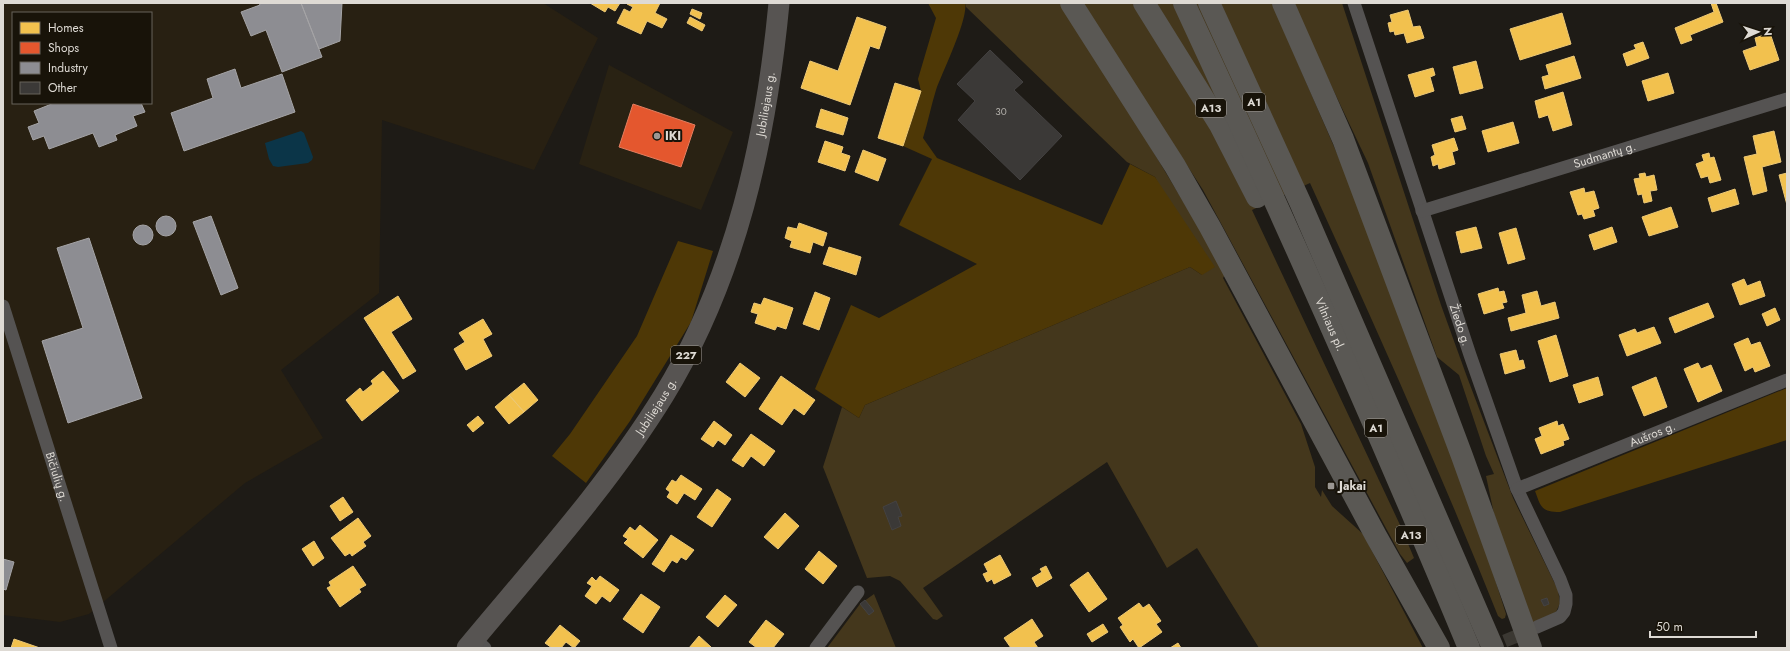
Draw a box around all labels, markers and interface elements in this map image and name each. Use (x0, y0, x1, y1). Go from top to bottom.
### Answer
legend (12, 12, 152, 104)
north arrow (1738, 12, 1778, 52)
text: Homes (48, 19, 84, 37)
text: N (1760, 27, 1776, 36)
text: Shops (48, 39, 79, 57)
text: Industry (48, 59, 89, 77)
street label: Jubiliejaus g. (751, 71, 780, 140)
text: Other (48, 79, 78, 97)
road number: A1 (1243, 93, 1265, 111)
road number: A13 (1196, 99, 1226, 117)
house number: 30 (995, 104, 1007, 119)
place label: IKI (665, 127, 681, 145)
marker: IKI (652, 131, 662, 141)
street label: Sudmantų g. (1571, 137, 1638, 173)
street label: Vilniaus pl. (1310, 295, 1350, 354)
street label: Žiedo g. (1445, 302, 1475, 348)
road number: 227 (671, 346, 701, 364)
street label: Jubiliejaus g. (630, 374, 681, 441)
street label: Aušros g. (1627, 417, 1678, 452)
road number: A1 (1365, 419, 1387, 437)
street label: Bičiulių g. (41, 450, 73, 504)
place label: Jakai (1337, 477, 1366, 495)
marker: Jakai (1326, 481, 1336, 491)
road number: A13 (1396, 526, 1426, 544)
scale bar (1650, 613, 1756, 639)
text: 50 m (1656, 618, 1683, 636)

